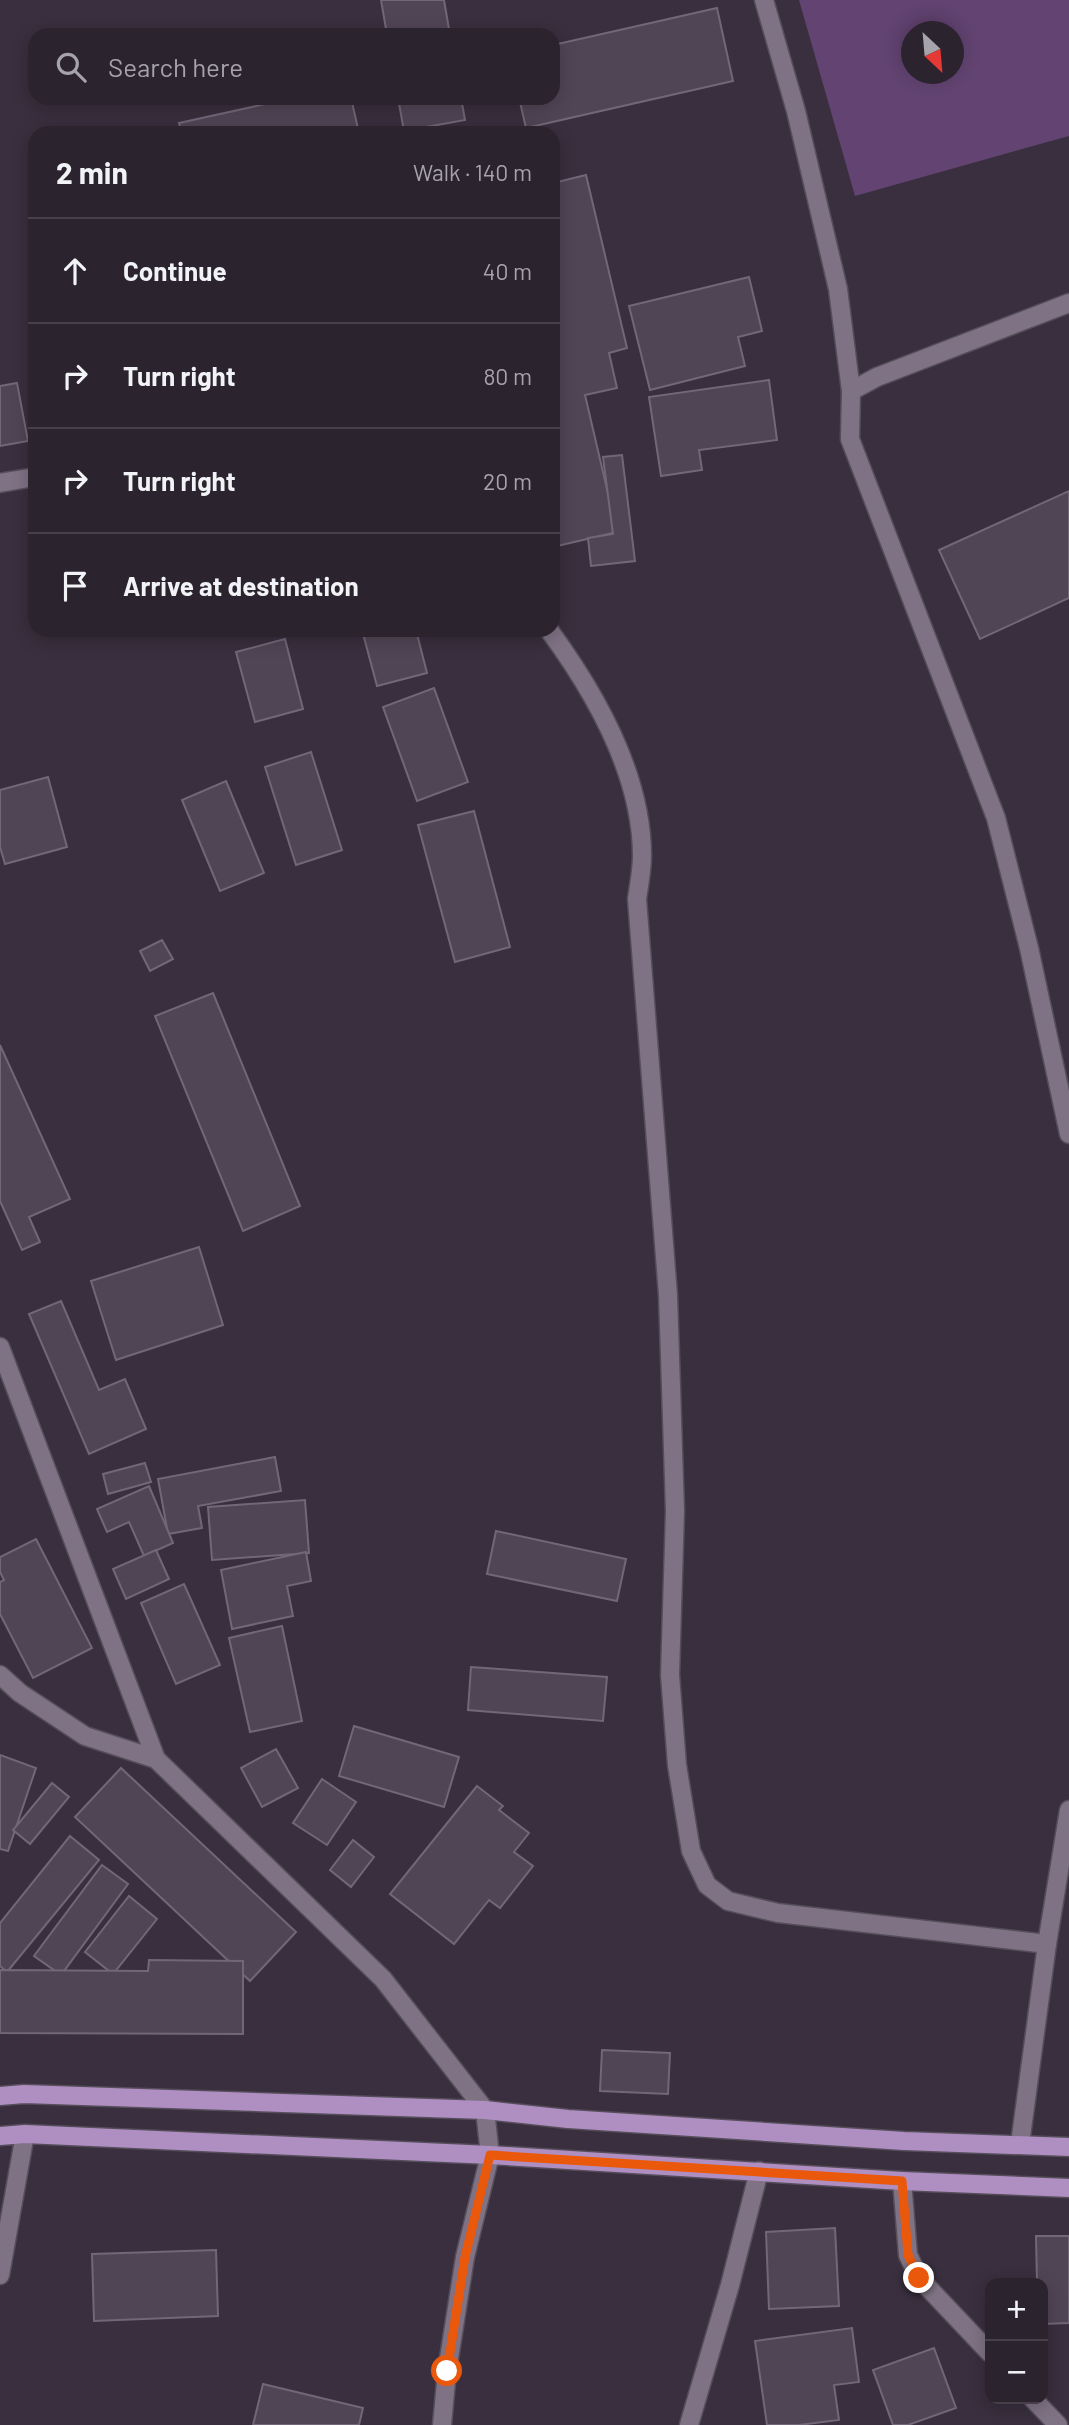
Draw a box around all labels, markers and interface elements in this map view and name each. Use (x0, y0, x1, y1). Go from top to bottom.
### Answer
north arrow (901, 21, 964, 84)
search box (28, 28, 560, 105)
icon: search (52, 48, 90, 86)
text: Search here (108, 51, 243, 82)
text: 2 min (56, 154, 128, 190)
text: Walk · 140 m (413, 158, 532, 186)
icon: ahead (56, 252, 94, 290)
text: Continue (123, 255, 227, 286)
text: 40 m (483, 257, 532, 285)
icon: right (56, 357, 94, 395)
text: Turn right (123, 360, 236, 391)
text: 80 m (483, 362, 532, 390)
icon: right (56, 462, 94, 500)
text: Turn right (123, 465, 236, 496)
text: 20 m (483, 467, 532, 495)
icon: arrive (56, 567, 94, 605)
text: Arrive at destination (123, 570, 359, 601)
route end (903, 2262, 934, 2293)
map controls (985, 2278, 1048, 2404)
button: + (985, 2278, 1048, 2341)
button: − (985, 2341, 1048, 2404)
route start (431, 2355, 462, 2386)

